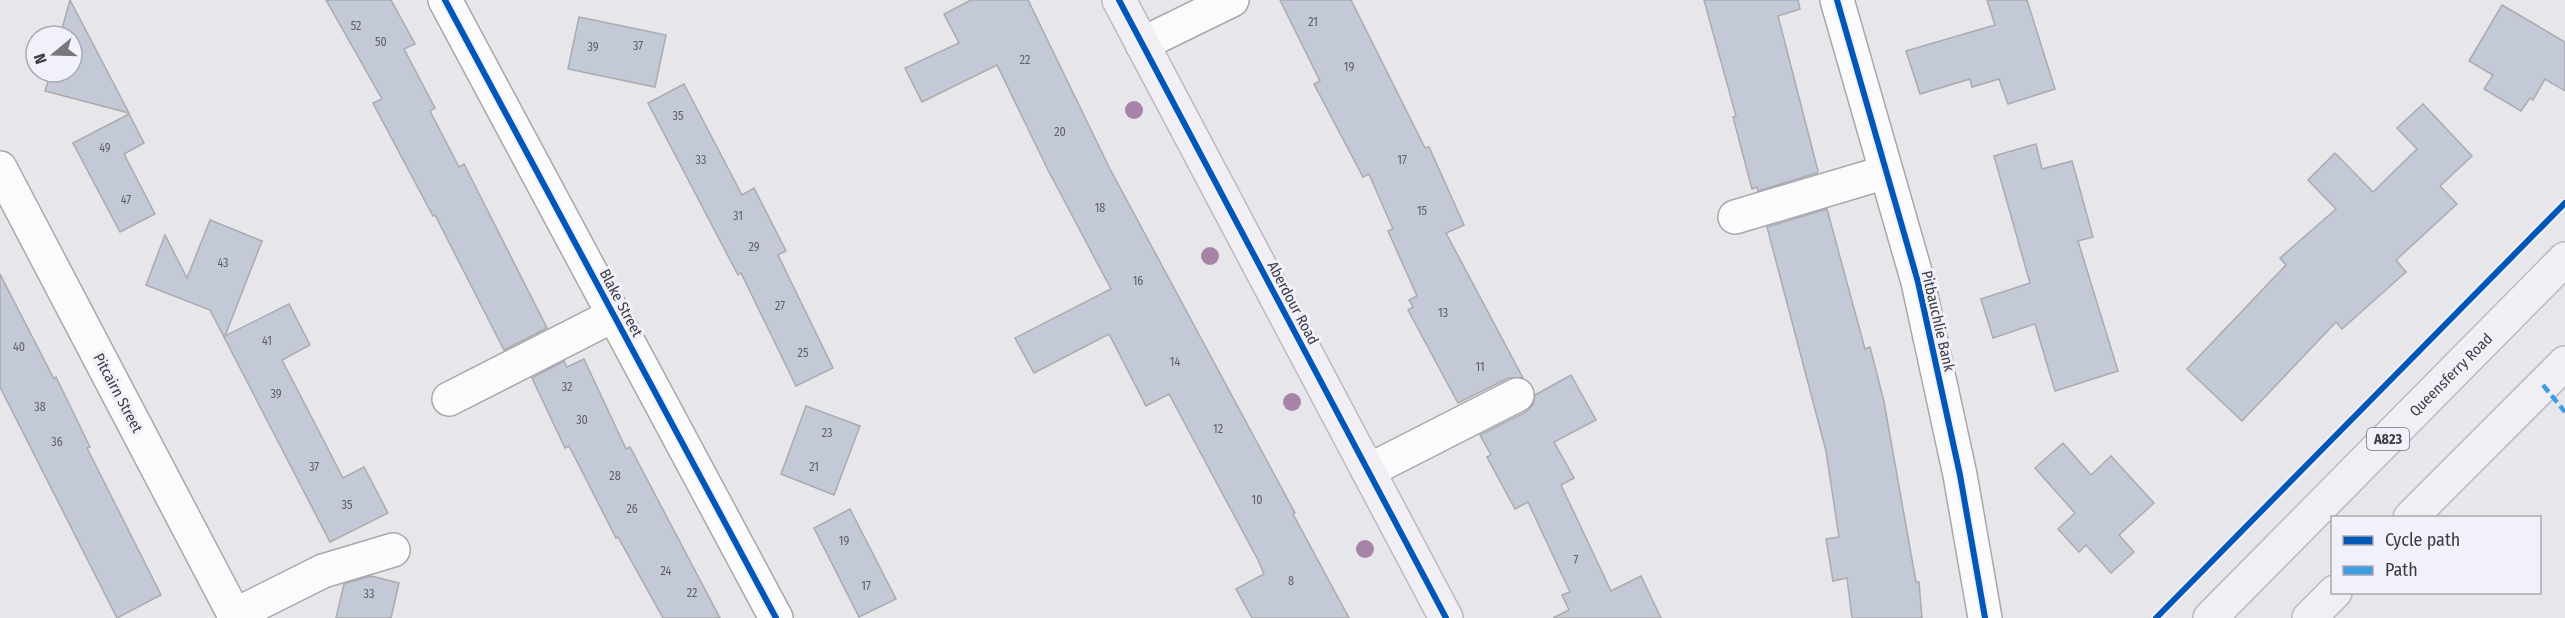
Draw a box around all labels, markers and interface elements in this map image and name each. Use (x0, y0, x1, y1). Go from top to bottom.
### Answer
house number: 21 (1308, 15, 1318, 29)
house number: 52 (351, 19, 361, 33)
north arrow (24, 24, 84, 84)
house number: 50 (375, 35, 387, 49)
house number: 37 (633, 39, 643, 53)
house number: 39 (587, 40, 599, 54)
text: N (30, 51, 51, 66)
house number: 22 (1020, 53, 1030, 67)
house number: 19 (1344, 60, 1354, 74)
house number: 35 (673, 109, 684, 123)
house number: 20 (1054, 125, 1066, 139)
house number: 49 (99, 141, 111, 155)
house number: 33 (696, 153, 706, 167)
house number: 17 (1397, 153, 1407, 167)
house number: 47 (121, 193, 131, 207)
house number: 18 (1095, 201, 1105, 215)
house number: 15 (1417, 204, 1428, 218)
house number: 31 (733, 209, 743, 223)
house number: 29 (748, 240, 760, 254)
house number: 43 (217, 256, 229, 270)
street label: Aberdour Road (1264, 258, 1322, 348)
street label: Blake Street (596, 266, 646, 340)
street label: Pitbauchlie Bank (1918, 269, 1958, 373)
house number: 16 (1133, 274, 1143, 288)
house number: 27 (775, 299, 785, 313)
house number: 13 (1438, 306, 1448, 320)
street label: Queensferry Road (2406, 330, 2496, 420)
house number: 41 (262, 334, 272, 348)
house number: 40 (13, 340, 25, 354)
house number: 25 (798, 346, 809, 360)
street label: Pitcairn Street (90, 350, 146, 436)
house number: 14 (1170, 355, 1180, 369)
house number: 11 (1475, 360, 1485, 374)
house number: 32 (562, 380, 572, 394)
house number: 39 (270, 387, 282, 401)
house number: 38 (34, 400, 46, 414)
house number: 30 (576, 413, 588, 427)
house number: 12 (1213, 422, 1223, 436)
house number: 23 (822, 426, 832, 440)
road number: A823 (2367, 428, 2409, 450)
house number: 36 (51, 435, 63, 449)
house number: 37 (309, 460, 319, 474)
house number: 21 (809, 460, 819, 474)
house number: 28 (609, 469, 621, 483)
house number: 10 (1252, 493, 1262, 507)
house number: 35 (342, 498, 353, 512)
house number: 26 (626, 502, 638, 516)
legend (2331, 516, 2541, 594)
text: Cycle path (2385, 529, 2460, 551)
house number: 19 (839, 534, 849, 548)
house number: 7 (1574, 553, 1579, 567)
text: Path (2385, 559, 2418, 581)
house number: 24 (661, 564, 672, 578)
house number: 8 (1288, 574, 1294, 588)
house number: 17 (861, 579, 871, 593)
house number: 22 (687, 586, 697, 600)
house number: 33 (364, 587, 374, 601)

